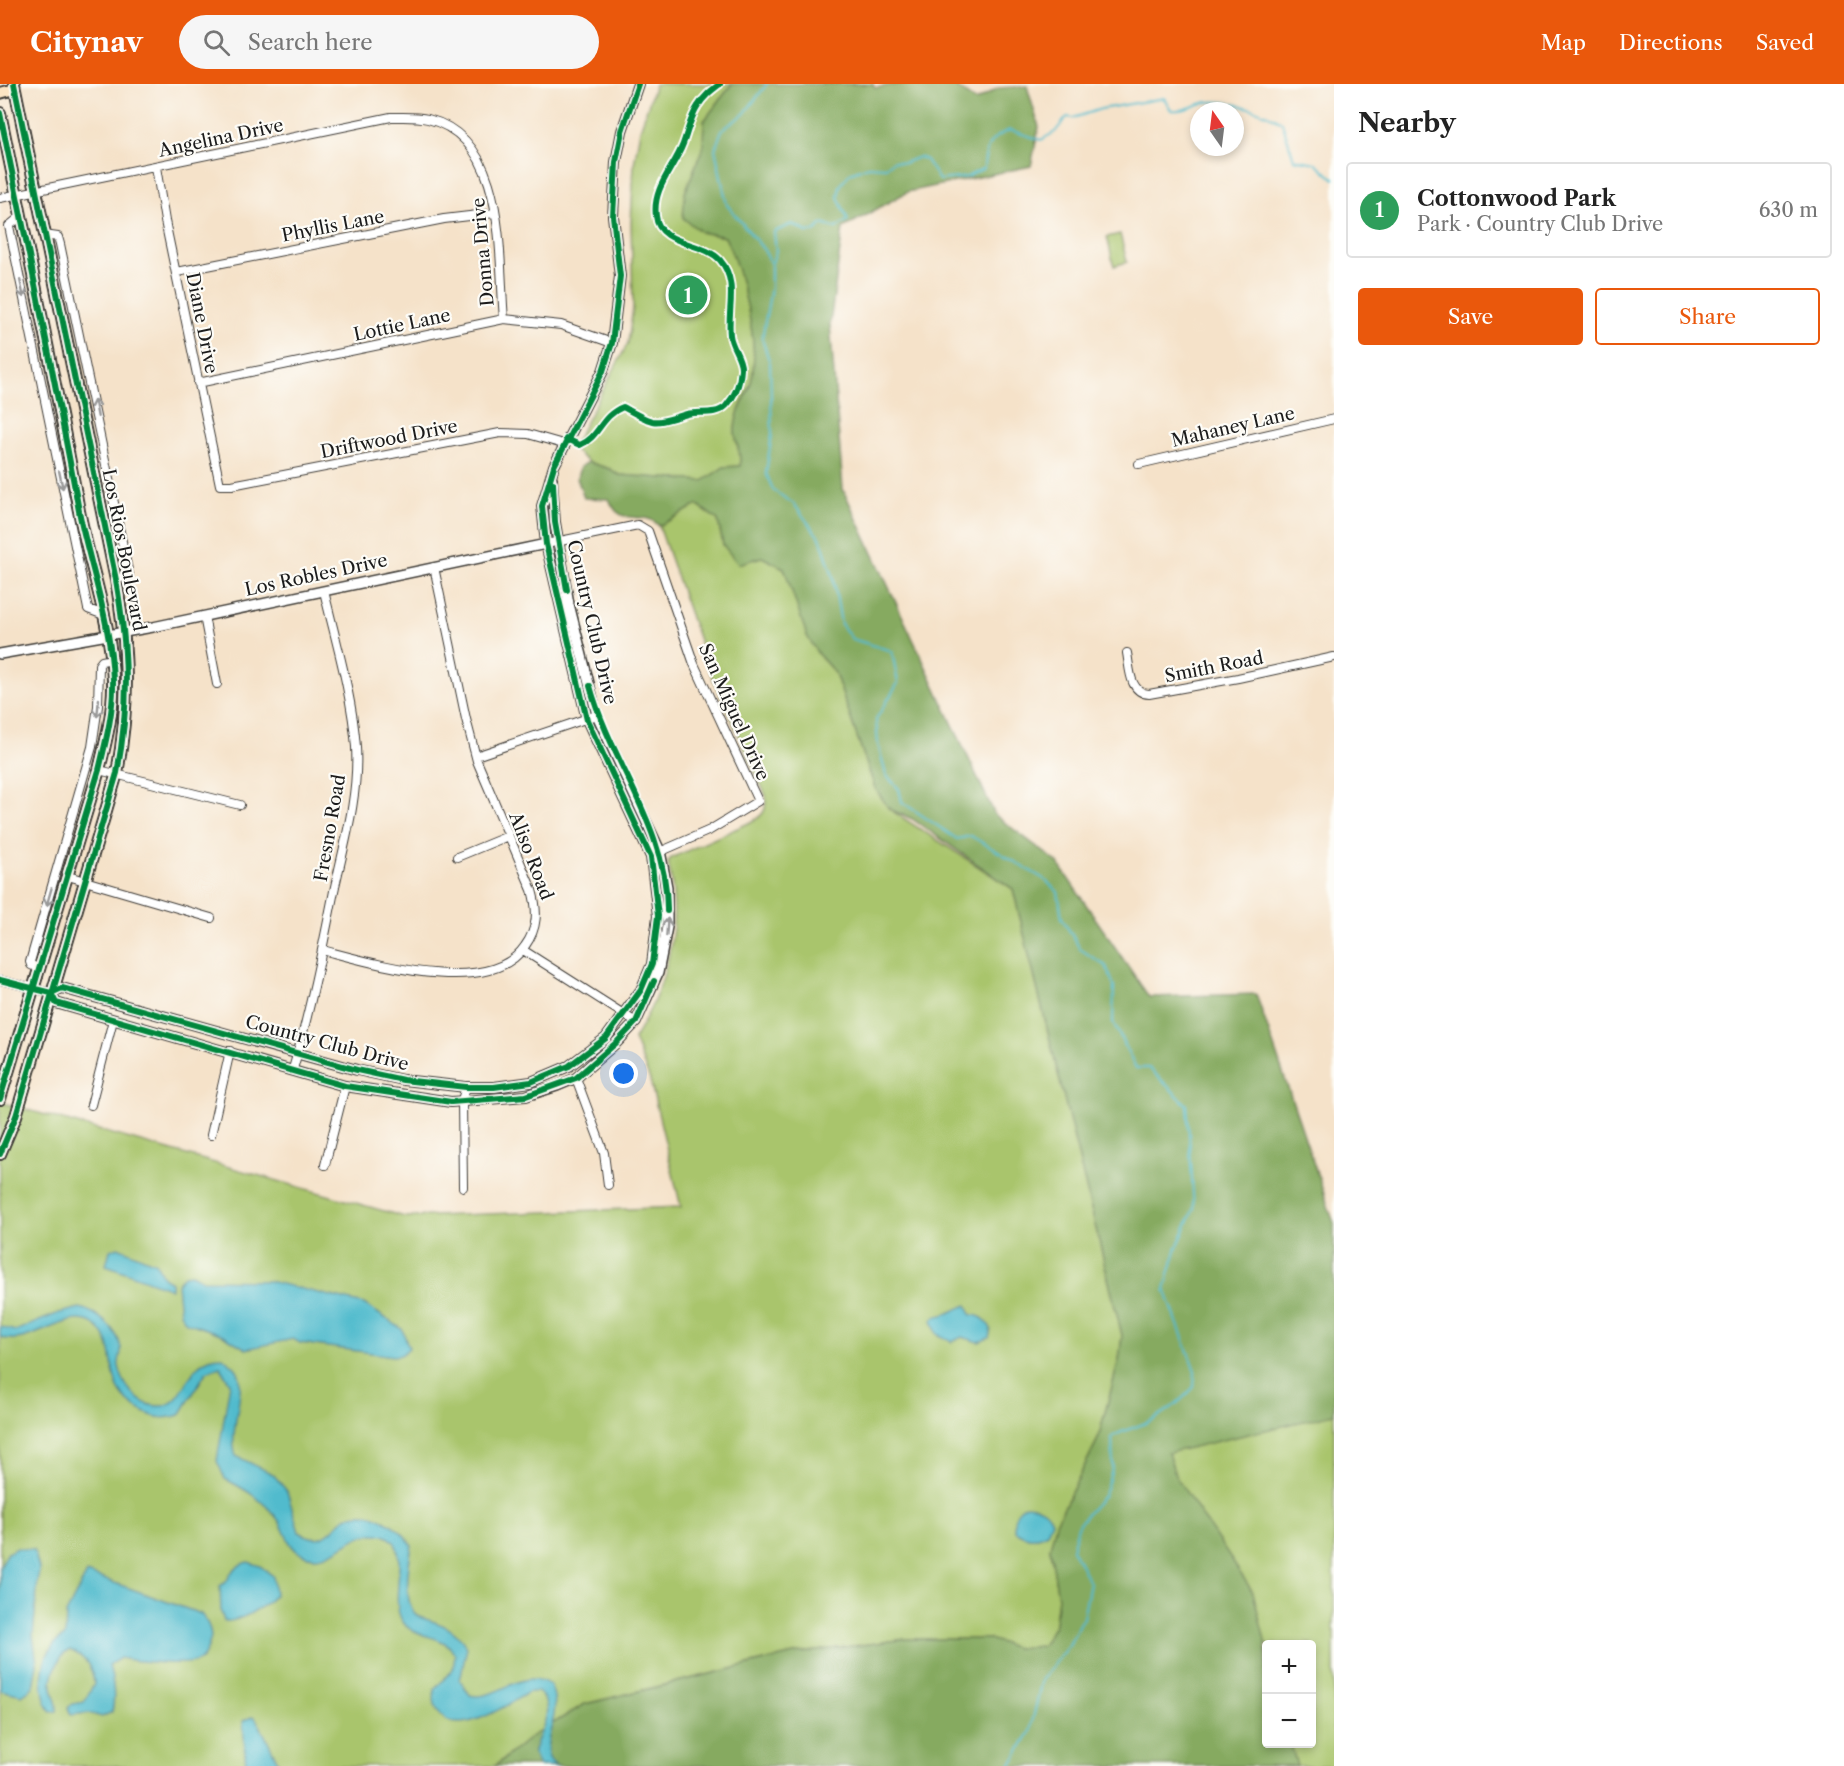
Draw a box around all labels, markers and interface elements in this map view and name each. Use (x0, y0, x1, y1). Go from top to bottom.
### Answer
search box (179, 15, 599, 69)
text: Citynav (30, 25, 143, 59)
icon: search (200, 26, 233, 59)
text: Search here (248, 29, 372, 56)
text: Map (1541, 30, 1586, 55)
text: Directions (1619, 30, 1723, 55)
text: Saved (1756, 30, 1814, 55)
north arrow (1190, 102, 1244, 156)
text: Nearby (1358, 107, 1456, 139)
street label: Angelina Drive (156, 114, 285, 162)
text: Cottonwood Park (1417, 185, 1616, 212)
street label: Donna Drive (467, 197, 499, 307)
text: 1 (1375, 198, 1384, 222)
text: 630 m (1759, 198, 1818, 222)
street label: Phyllis Lane (280, 205, 386, 247)
text: Park · Country Club Drive (1417, 212, 1663, 236)
street label: Diane Drive (181, 271, 223, 375)
pin: 1 (668, 272, 708, 318)
one-way arrow (17, 279, 28, 298)
button: Save (1358, 288, 1583, 345)
button: Share (1595, 288, 1820, 345)
street label: Lottie Lane (352, 304, 452, 346)
one-way arrow (90, 399, 101, 418)
street label: Mahaney Lane (1169, 402, 1297, 452)
street label: Driftwood Drive (319, 415, 459, 463)
street label: Los Rios Boulevard (97, 467, 151, 633)
one-way arrow (56, 470, 67, 489)
street label: Country Club Drive (562, 538, 622, 706)
street label: Los Robles Drive (243, 549, 389, 601)
street label: San Miguel Drive (694, 640, 774, 784)
street label: Smith Road (1163, 647, 1265, 687)
one-way arrow (92, 698, 103, 718)
street label: Fresno Road (310, 773, 350, 883)
street label: Aliso Road (504, 808, 558, 903)
one-way arrow (43, 887, 54, 906)
one-way arrow (661, 918, 672, 938)
street label: Country Club Drive (243, 1011, 411, 1075)
your location (609, 1059, 638, 1088)
map controls (1262, 1640, 1316, 1748)
button: + (1262, 1640, 1316, 1694)
button: − (1262, 1694, 1316, 1748)

